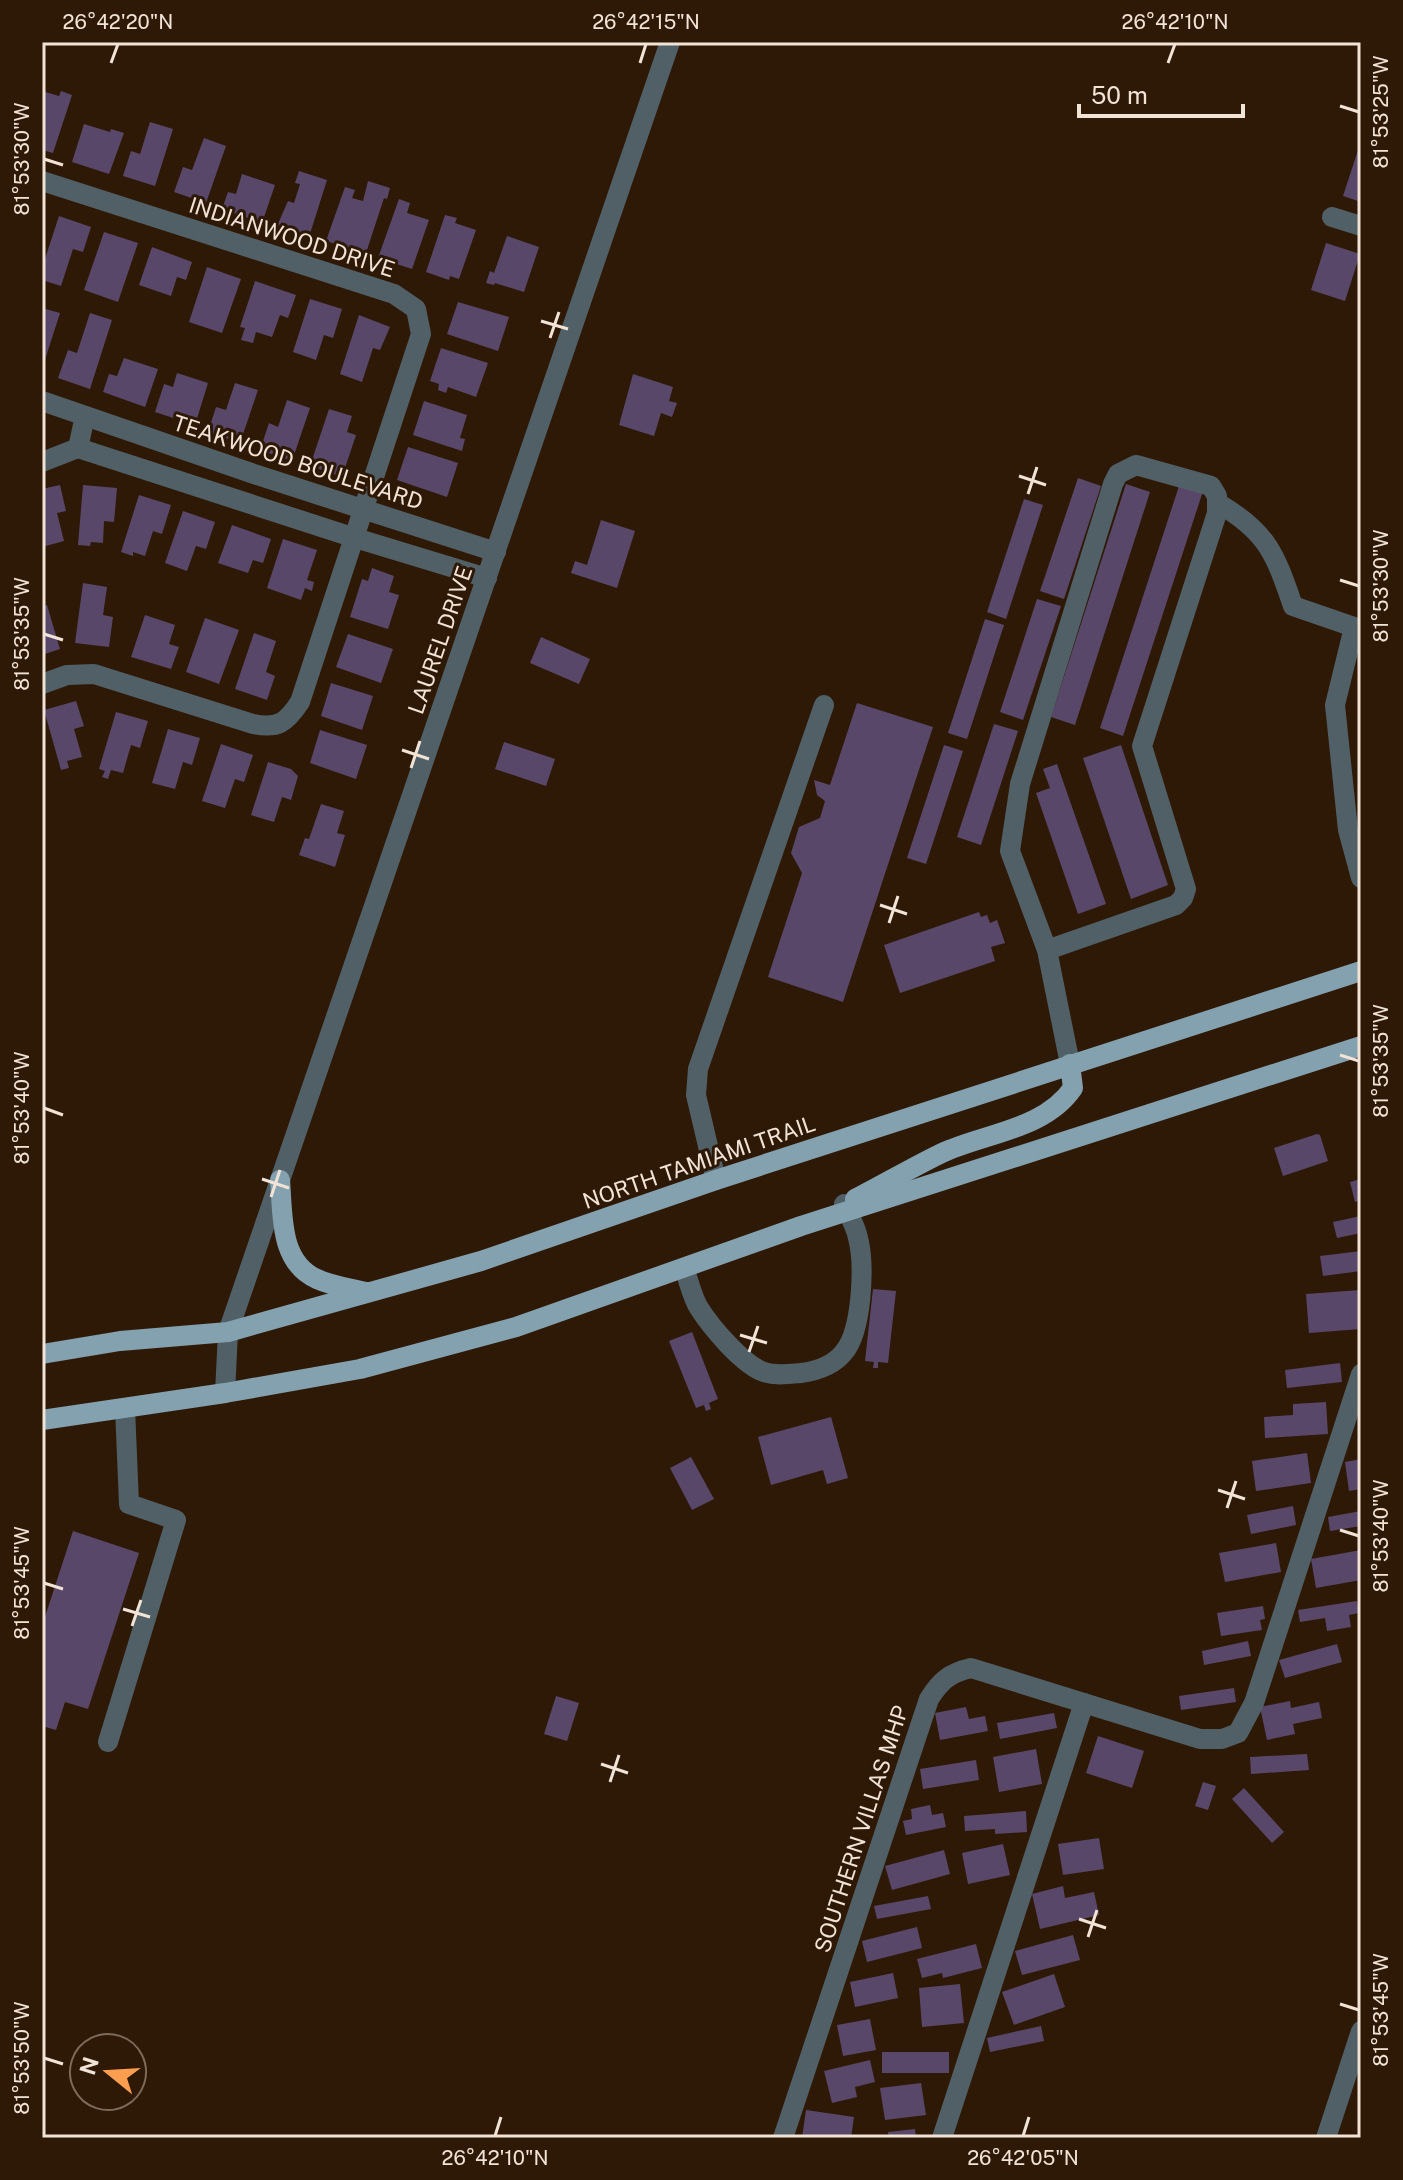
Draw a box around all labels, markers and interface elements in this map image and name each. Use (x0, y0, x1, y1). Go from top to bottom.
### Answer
text: 26°42'20"N (63, 10, 173, 34)
text: 26°42'15"N (592, 10, 700, 34)
text: 26°42'10"N (1121, 10, 1229, 34)
text: 81°53'25"W (1369, 55, 1393, 169)
scale bar (1079, 68, 1243, 118)
text: 50 m (1091, 81, 1148, 109)
text: 81°53'30"W (10, 102, 34, 216)
street label: INDIANWOOD DRIVE (186, 191, 398, 283)
street label: TEAKWOOD BOULEVARD (170, 409, 426, 515)
text: 81°53'30"W (1369, 529, 1393, 643)
street label: LAUREL DRIVE (403, 563, 477, 717)
text: 81°53'35"W (10, 577, 34, 691)
text: 81°53'35"W (1369, 1004, 1393, 1118)
text: 81°53'40"W (10, 1051, 34, 1165)
street label: NORTH TAMIAMI TRAIL (579, 1110, 819, 1214)
text: 81°53'40"W (1369, 1479, 1393, 1593)
text: 81°53'45"W (10, 1526, 34, 1640)
street label: SOUTHERN VILLAS MHP (809, 1702, 913, 1956)
text: 81°53'45"W (1369, 1953, 1393, 2067)
text: 81°53'50"W (10, 2001, 34, 2115)
north arrow (68, 2032, 148, 2112)
text: N (74, 2054, 104, 2078)
text: 26°42'10"N (441, 2146, 549, 2170)
text: 26°42'05"N (967, 2146, 1079, 2170)

